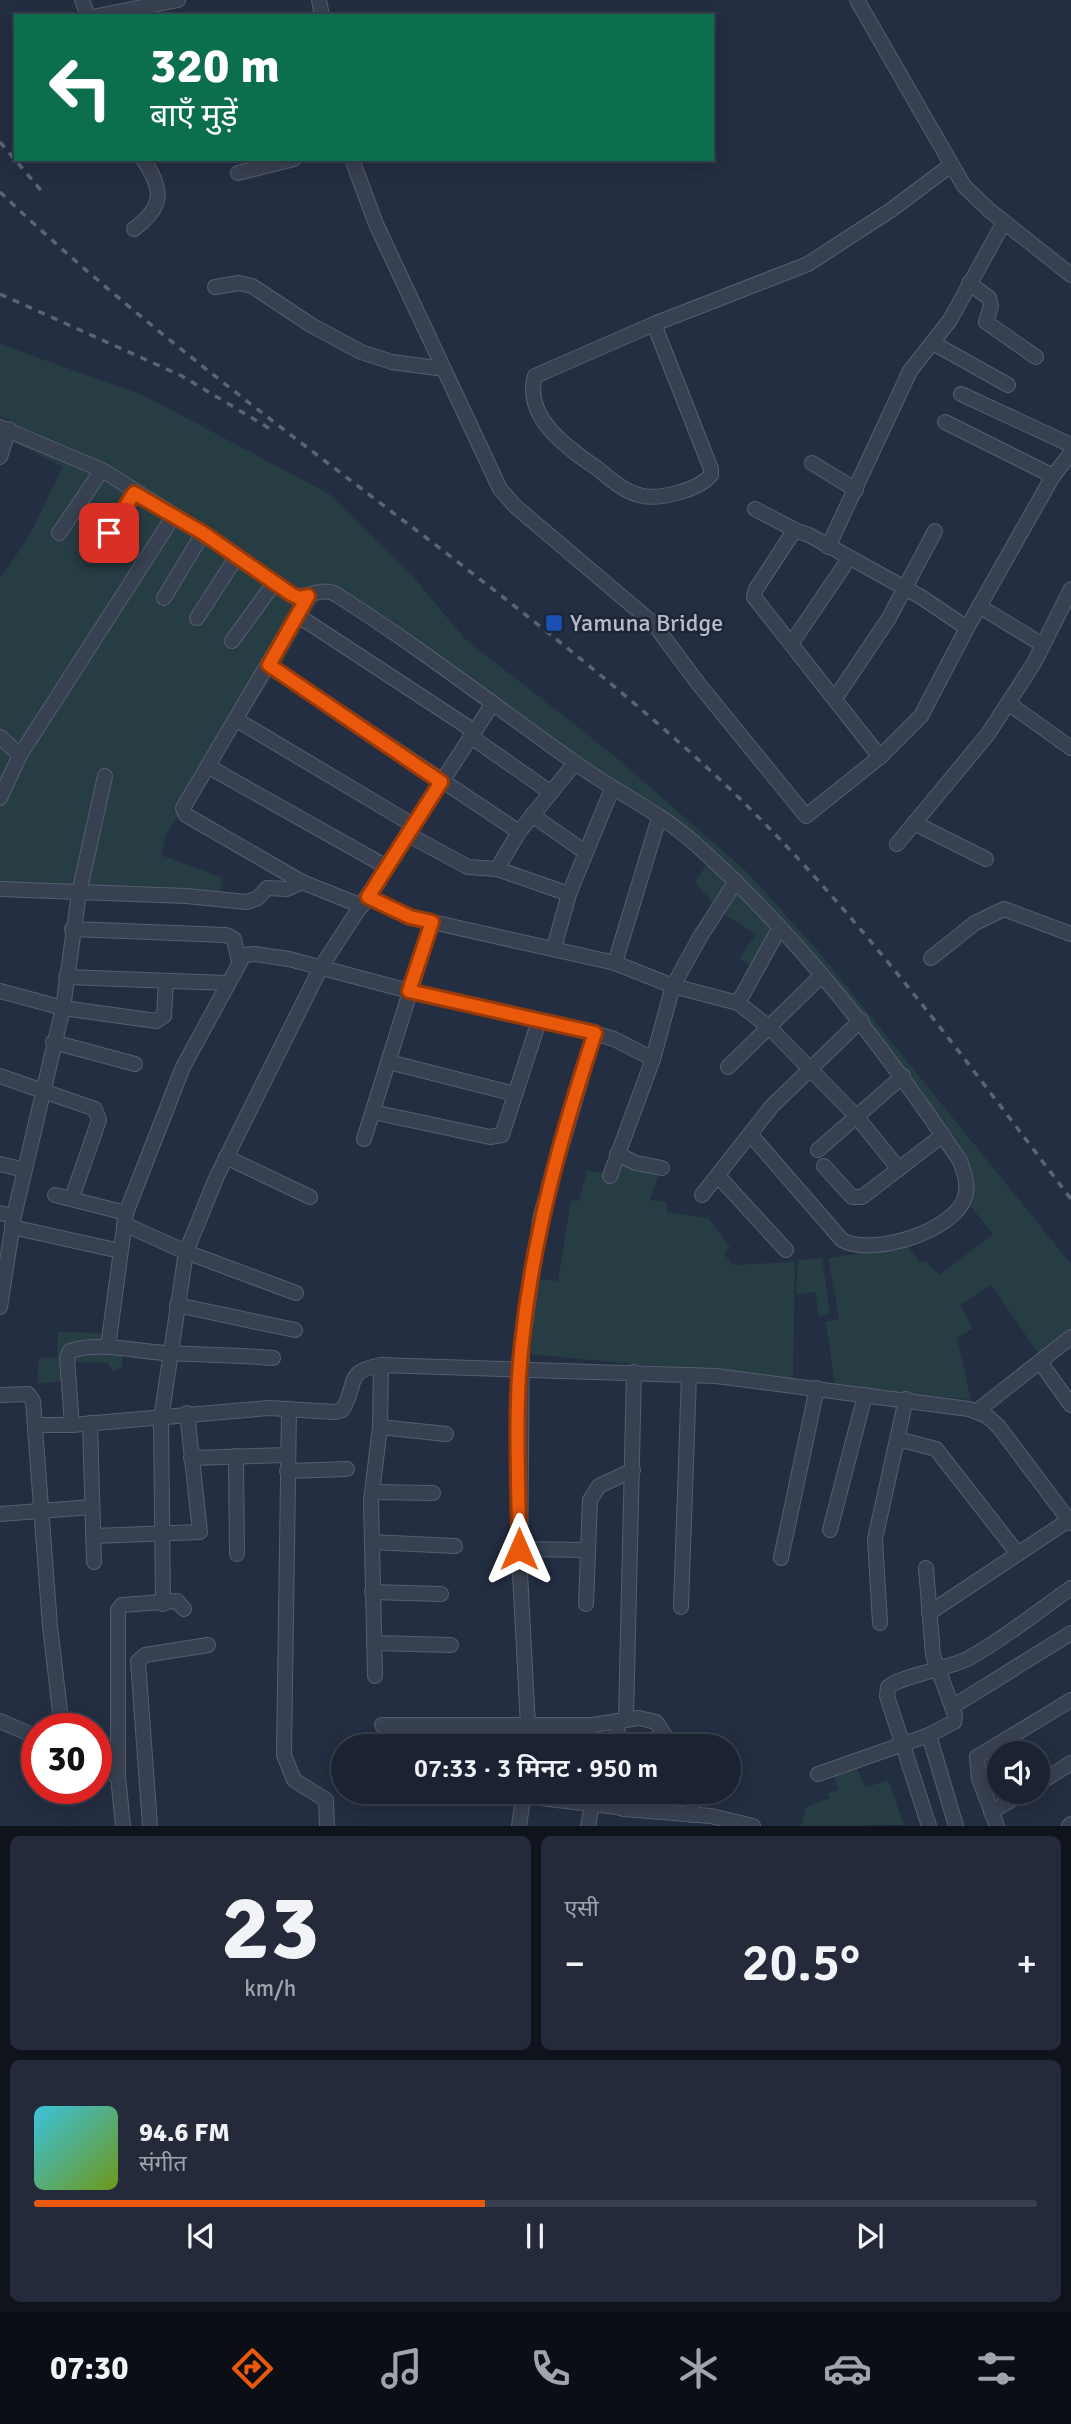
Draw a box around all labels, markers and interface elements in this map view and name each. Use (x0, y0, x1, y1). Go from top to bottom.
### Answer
text: 320 m (150, 36, 280, 96)
icon: left (35, 42, 126, 133)
text: बाएँ मुड़ें (150, 96, 238, 135)
pin (79, 503, 139, 563)
icon: arrive (90, 514, 128, 552)
place label: Yamuna Bridge (570, 608, 723, 638)
marker: Yamuna Bridge (544, 613, 564, 633)
position arrow (482, 1512, 556, 1586)
speed limit sign: 30 (21, 1713, 112, 1804)
map controls (987, 1741, 1050, 1804)
button: sound (987, 1741, 1050, 1804)
text: 07:33 · 3 मिनट · 950 m (414, 1753, 658, 1785)
text: 23 (221, 1872, 319, 1985)
text: एसी (565, 1894, 599, 1923)
text: 20.5° (741, 1931, 860, 1995)
text: − (565, 1940, 585, 1987)
text: + (1016, 1940, 1037, 1987)
text: km/h (244, 1974, 296, 2003)
text: 94.6 FM (139, 2117, 230, 2149)
text: संगीत (139, 2149, 187, 2178)
icon: previous (182, 2217, 220, 2255)
icon: pause (516, 2217, 554, 2255)
icon: next (851, 2217, 889, 2255)
icon: directions (228, 2344, 277, 2393)
icon: music (377, 2344, 426, 2393)
icon: phone (526, 2344, 575, 2393)
icon: climate (674, 2344, 723, 2393)
icon: car (823, 2344, 872, 2393)
icon: filters (972, 2344, 1021, 2393)
text: 07:30 (50, 2349, 128, 2388)

